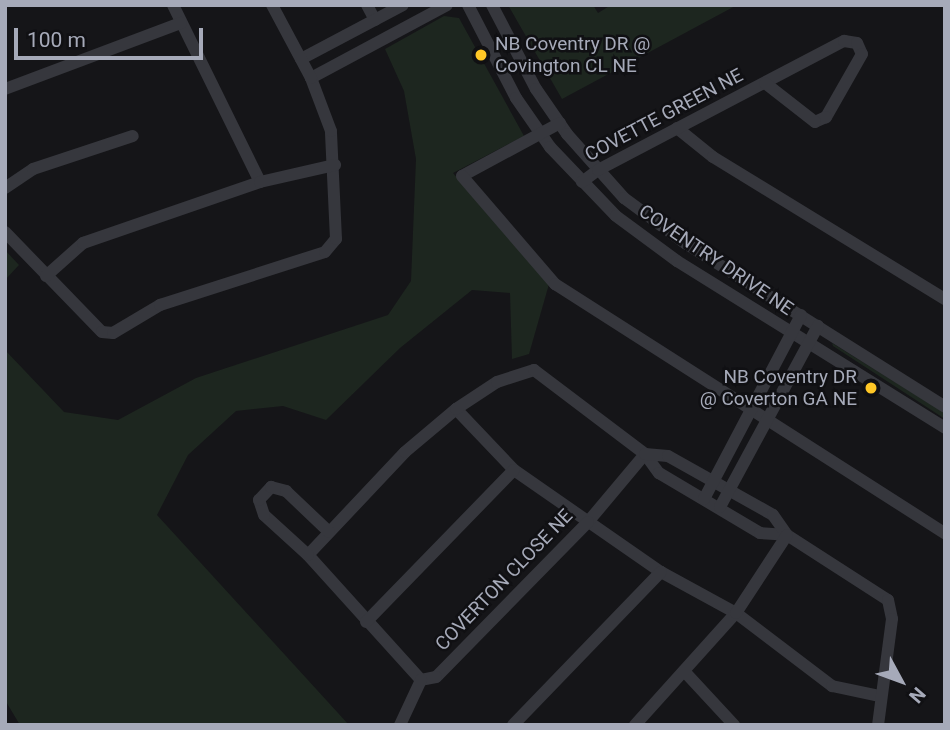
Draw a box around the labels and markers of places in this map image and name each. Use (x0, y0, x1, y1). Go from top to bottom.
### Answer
place label: NB Coventry DR @ Covington CL NE (495, 33, 650, 77)
marker: NB Coventry DR @ Covington CL NE (473, 47, 489, 63)
place label: NB Coventry DR @ Coverton GA NE (700, 366, 857, 410)
marker: NB Coventry DR @ Coverton GA NE (863, 380, 879, 396)

